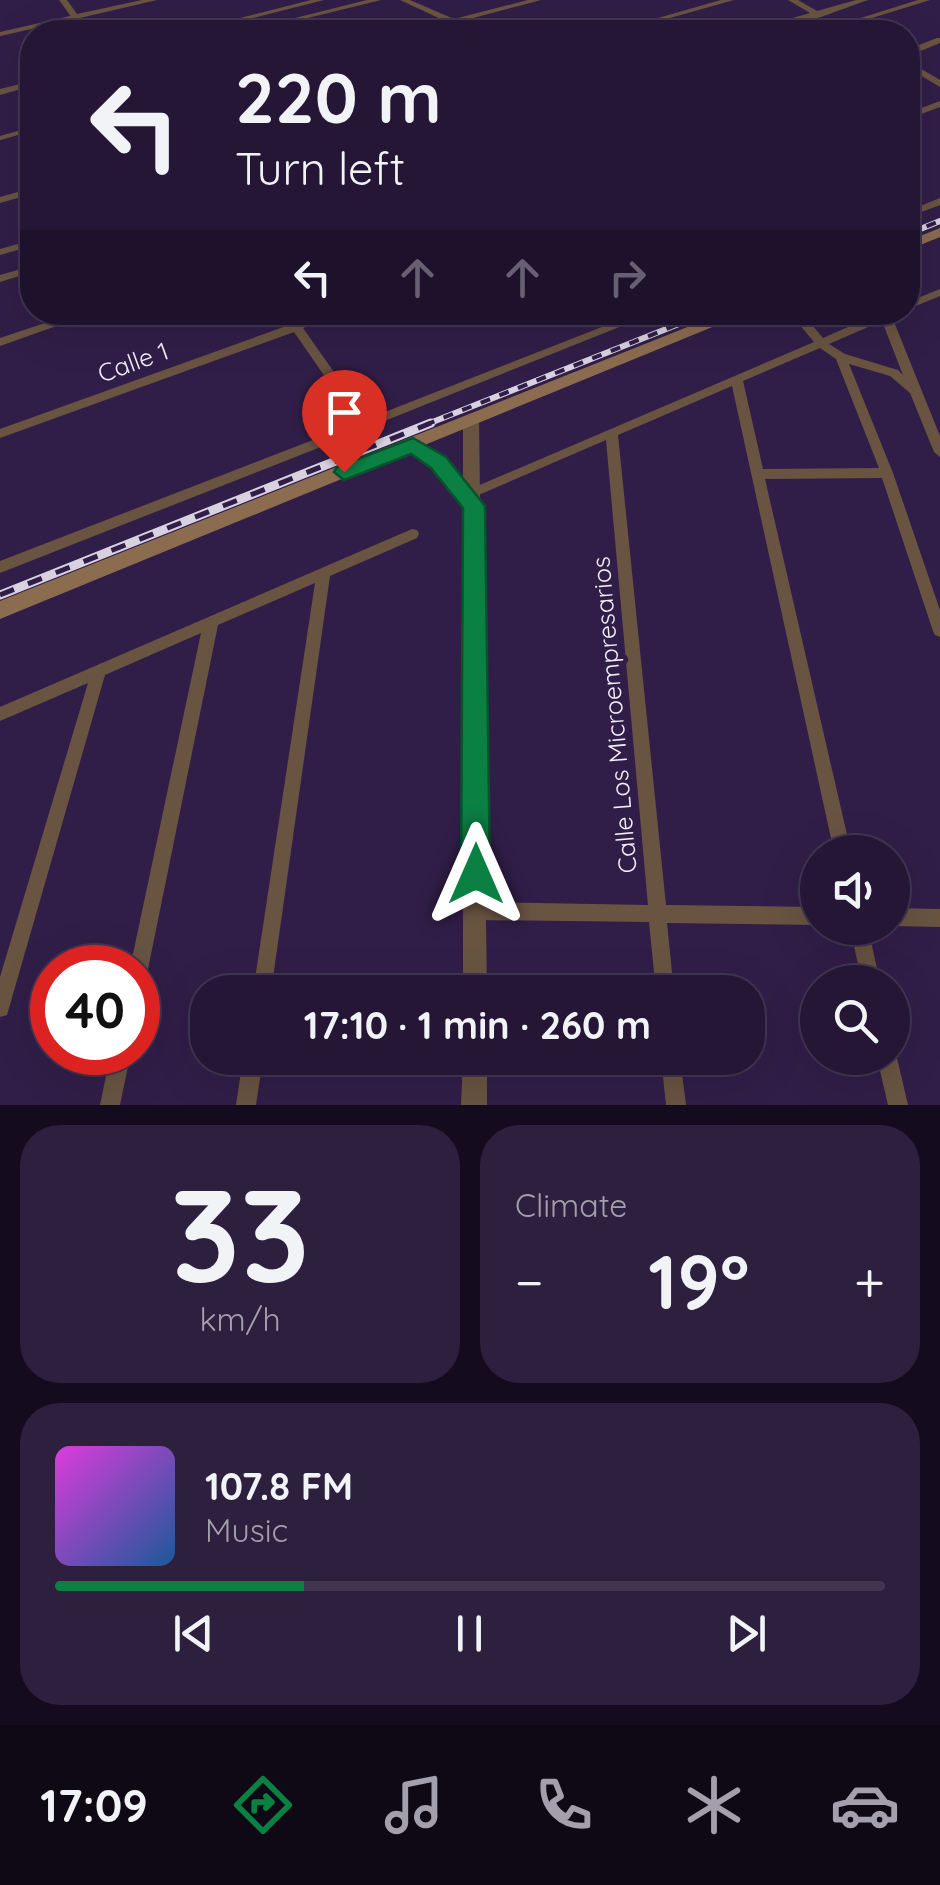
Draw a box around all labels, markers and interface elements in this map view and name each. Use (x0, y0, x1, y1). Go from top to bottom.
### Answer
text: 220 m (235, 53, 442, 141)
icon: left (70, 60, 200, 190)
text: Turn left (235, 140, 405, 196)
icon: left (285, 250, 340, 305)
icon: ahead (390, 250, 445, 305)
icon: ahead (495, 250, 550, 305)
icon: right (600, 250, 655, 305)
street label: Calle 1 (93, 334, 172, 389)
pin (302, 370, 387, 473)
icon: arrive (317, 385, 372, 440)
street label: Calle Los Microempresarios (584, 555, 643, 875)
position arrow (424, 822, 528, 926)
map controls (800, 835, 910, 1075)
button: sound (800, 835, 910, 945)
speed limit sign: 40 (30, 945, 160, 1075)
button: search (800, 965, 910, 1075)
text: 17:10 · 1 min · 260 m (304, 1001, 651, 1049)
text: 33 (170, 1152, 310, 1315)
text: Climate (515, 1185, 627, 1225)
text: 19° (648, 1234, 749, 1328)
text: − (515, 1247, 544, 1316)
text: + (854, 1247, 885, 1316)
text: km/h (199, 1299, 281, 1339)
text: 107.8 FM (205, 1462, 353, 1510)
text: Music (205, 1510, 288, 1550)
icon: previous (166, 1606, 221, 1661)
icon: pause (442, 1606, 497, 1661)
icon: next (719, 1606, 774, 1661)
icon: directions (228, 1770, 298, 1840)
icon: music (379, 1770, 449, 1840)
icon: phone (529, 1770, 599, 1840)
icon: climate (679, 1770, 749, 1840)
icon: car (830, 1770, 900, 1840)
text: 17:09 (40, 1777, 148, 1833)

